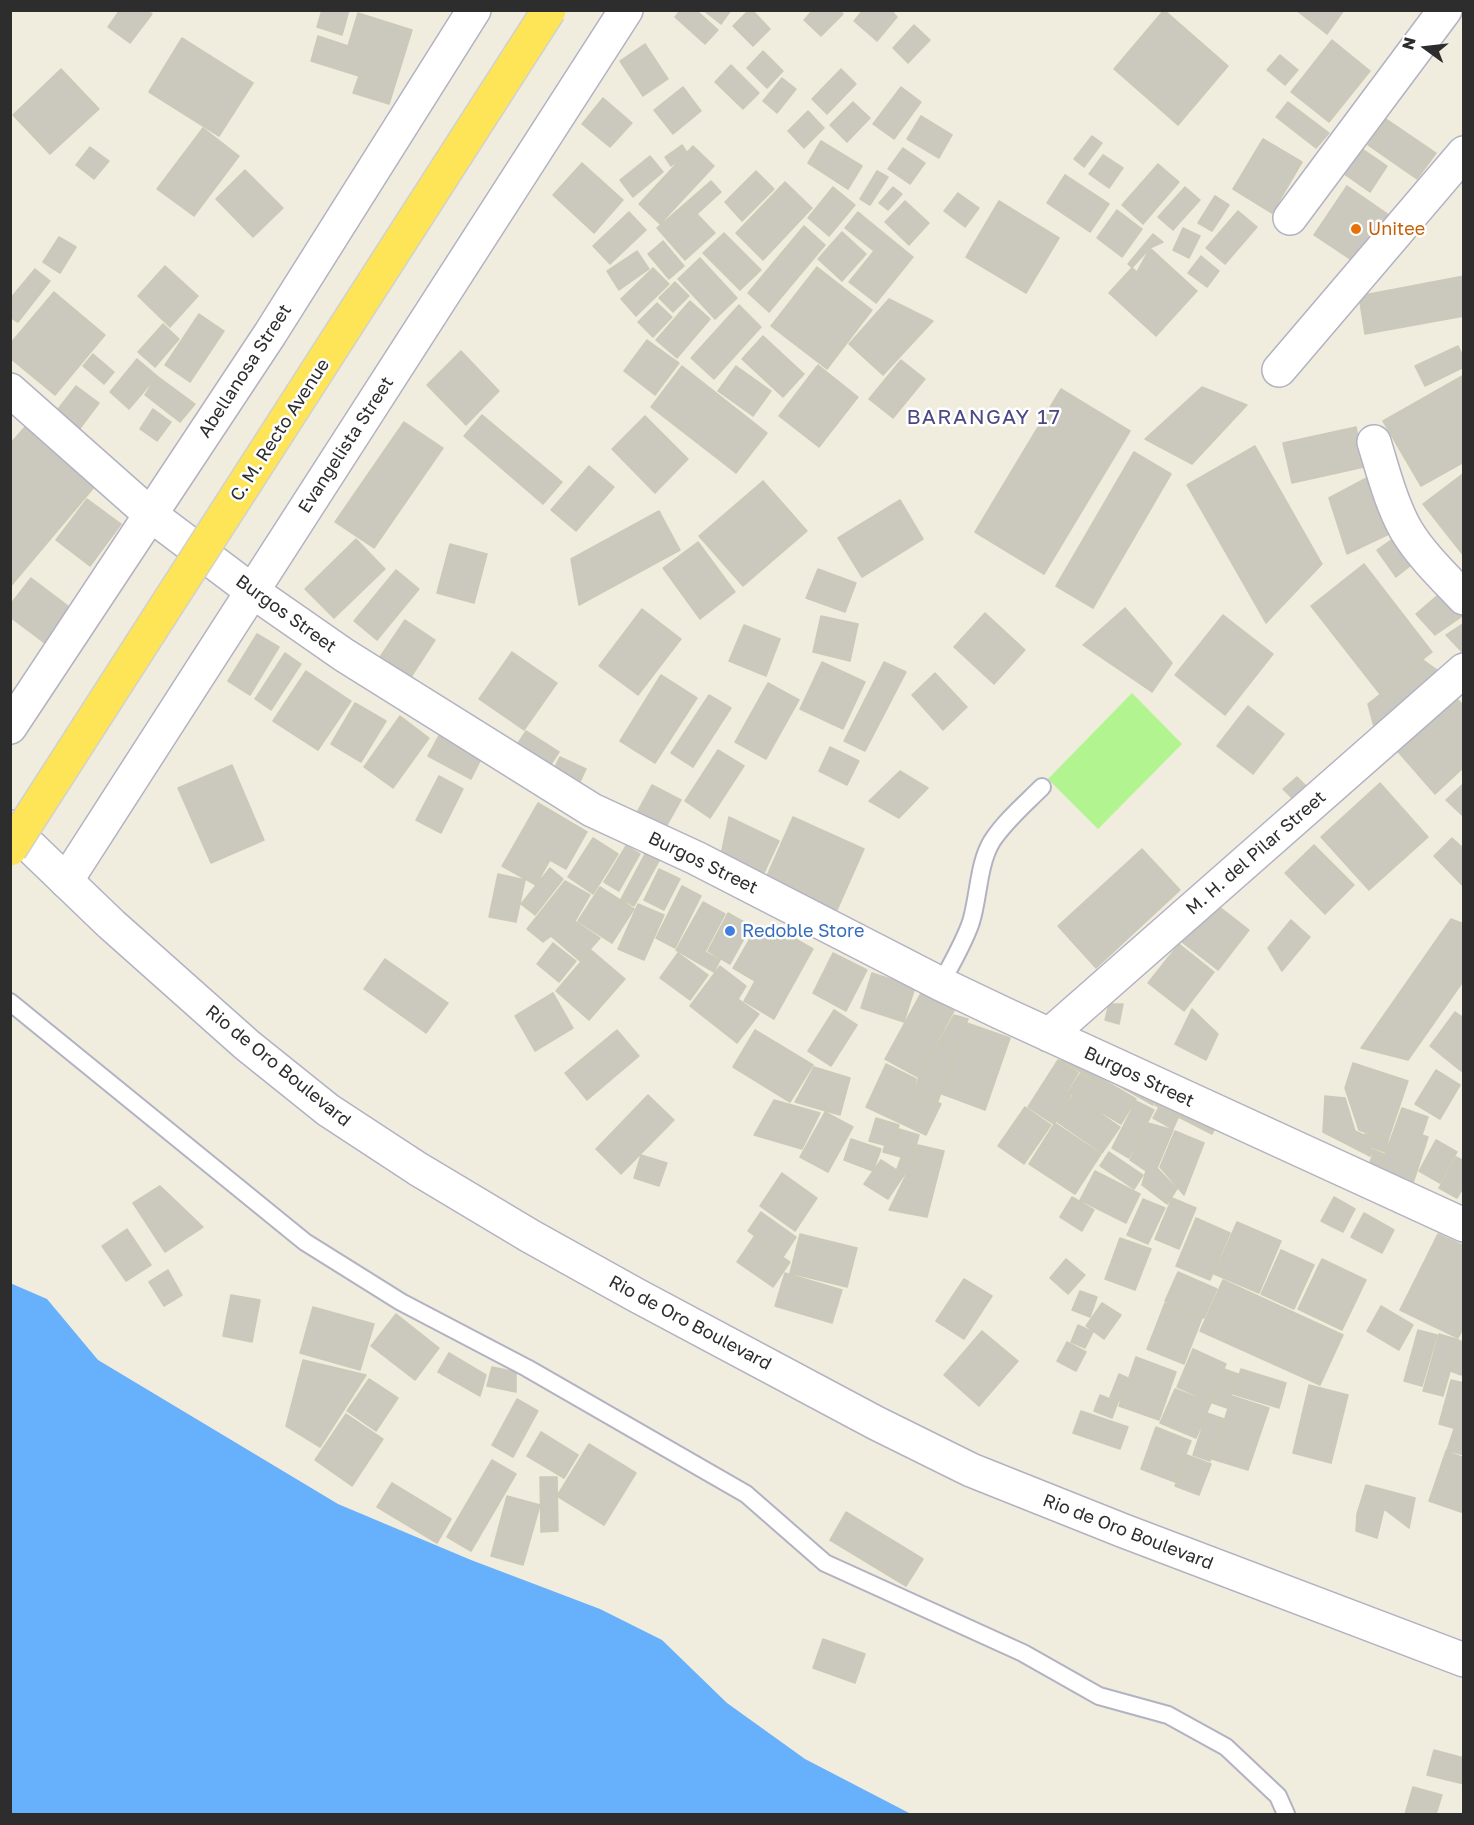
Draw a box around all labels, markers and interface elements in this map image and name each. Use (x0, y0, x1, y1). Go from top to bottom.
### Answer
north arrow (1396, 18, 1456, 78)
text: N (1397, 35, 1420, 52)
place label: Unitee (1368, 218, 1425, 240)
marker: Unitee (1349, 222, 1363, 236)
street label: Abellanosa Street (194, 300, 296, 442)
street label: C. M. Recto Avenue (226, 355, 334, 505)
street label: Evangelista Street (294, 373, 398, 517)
district label: BARANGAY 17 (907, 404, 1061, 430)
street label: Burgos Street (232, 570, 340, 658)
street label: M. H. del Pilar Street (1182, 786, 1330, 920)
street label: Burgos Street (645, 827, 761, 899)
place label: Redoble Store (742, 920, 864, 942)
marker: Redoble Store (723, 924, 737, 938)
street label: Rio de Oro Boulevard (201, 1001, 355, 1131)
street label: Burgos Street (1081, 1042, 1197, 1112)
street label: Rio de Oro Boulevard (605, 1271, 775, 1375)
street label: Rio de Oro Boulevard (1040, 1490, 1216, 1574)

